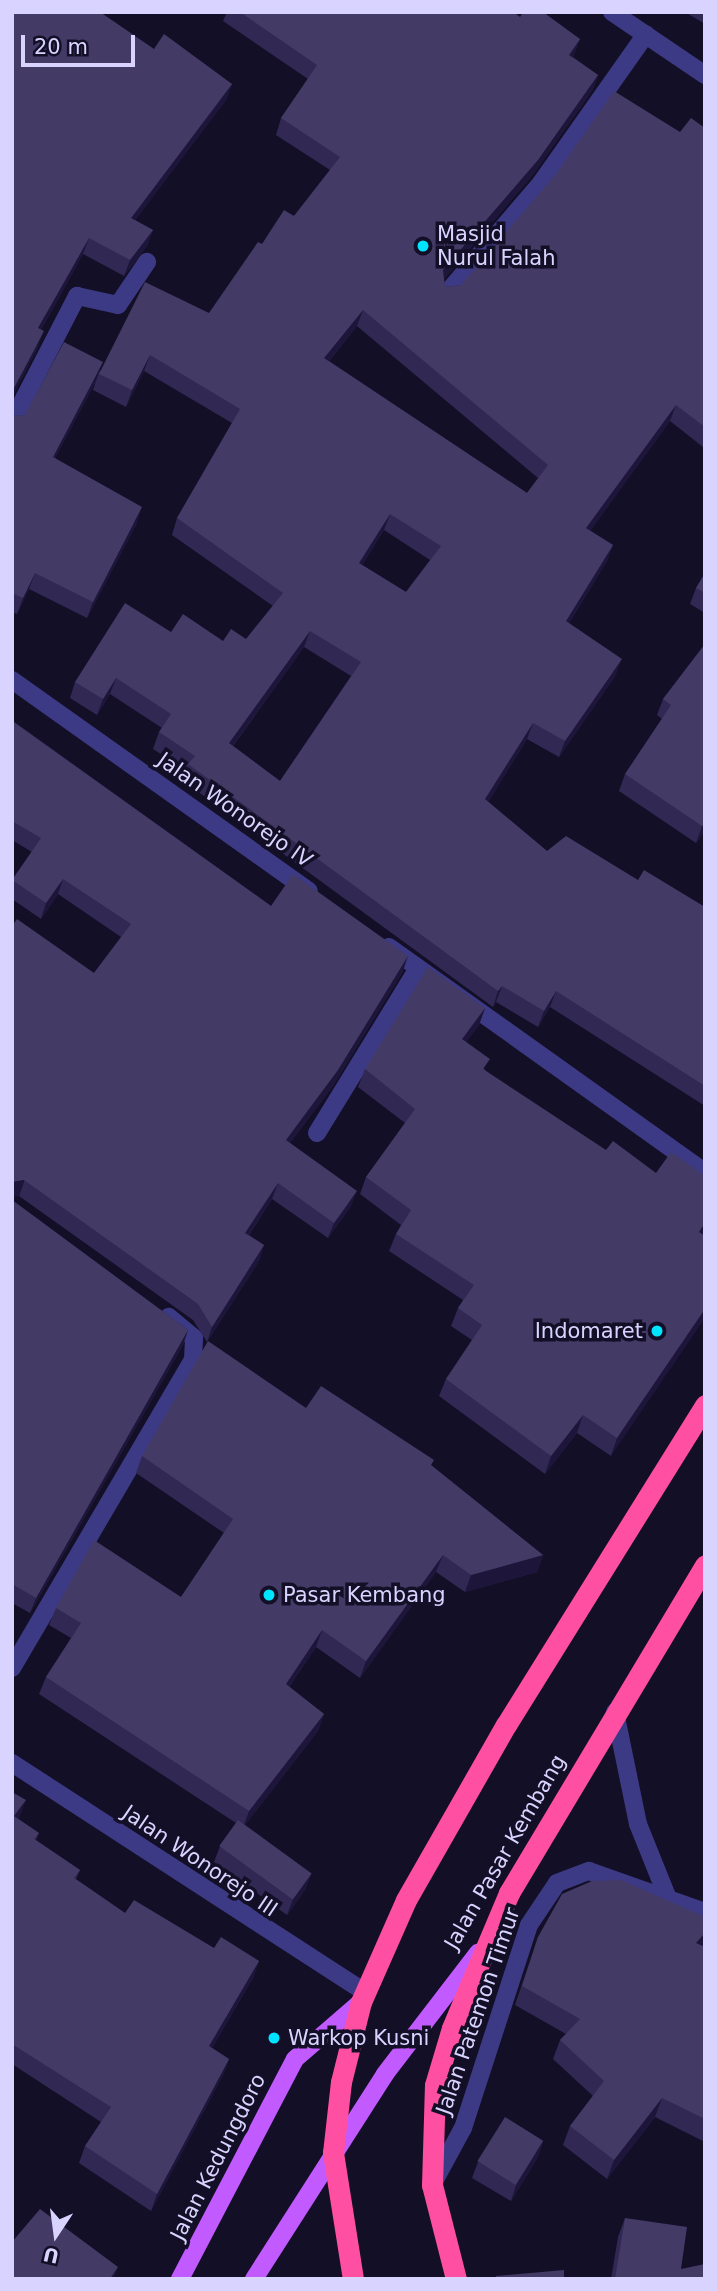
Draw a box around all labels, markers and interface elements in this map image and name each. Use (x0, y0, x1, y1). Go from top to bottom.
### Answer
scale bar (24, 21, 138, 65)
text: 20 m (34, 35, 88, 59)
place label: Masjid Nurul Falah (437, 221, 556, 271)
marker: Masjid Nurul Falah (415, 238, 431, 254)
street label: Jalan Wonorejo IV (153, 747, 317, 873)
place label: Indomaret (535, 1318, 643, 1344)
marker: Indomaret (649, 1323, 665, 1339)
place label: Pasar Kembang (283, 1582, 446, 1608)
marker: Pasar Kembang (261, 1587, 277, 1603)
street label: Jalan Pasar Kembang (439, 1750, 571, 1954)
street label: Jalan Wonorejo III (118, 1800, 282, 1922)
street label: Jalan Patemon Timur (431, 1904, 525, 2118)
place label: Warkop Kusni (288, 2025, 429, 2051)
marker: Warkop Kusni (266, 2030, 282, 2046)
street label: Jalan Kedungdoro (165, 2069, 271, 2245)
north arrow (21, 2200, 91, 2270)
text: U (41, 2243, 61, 2268)

